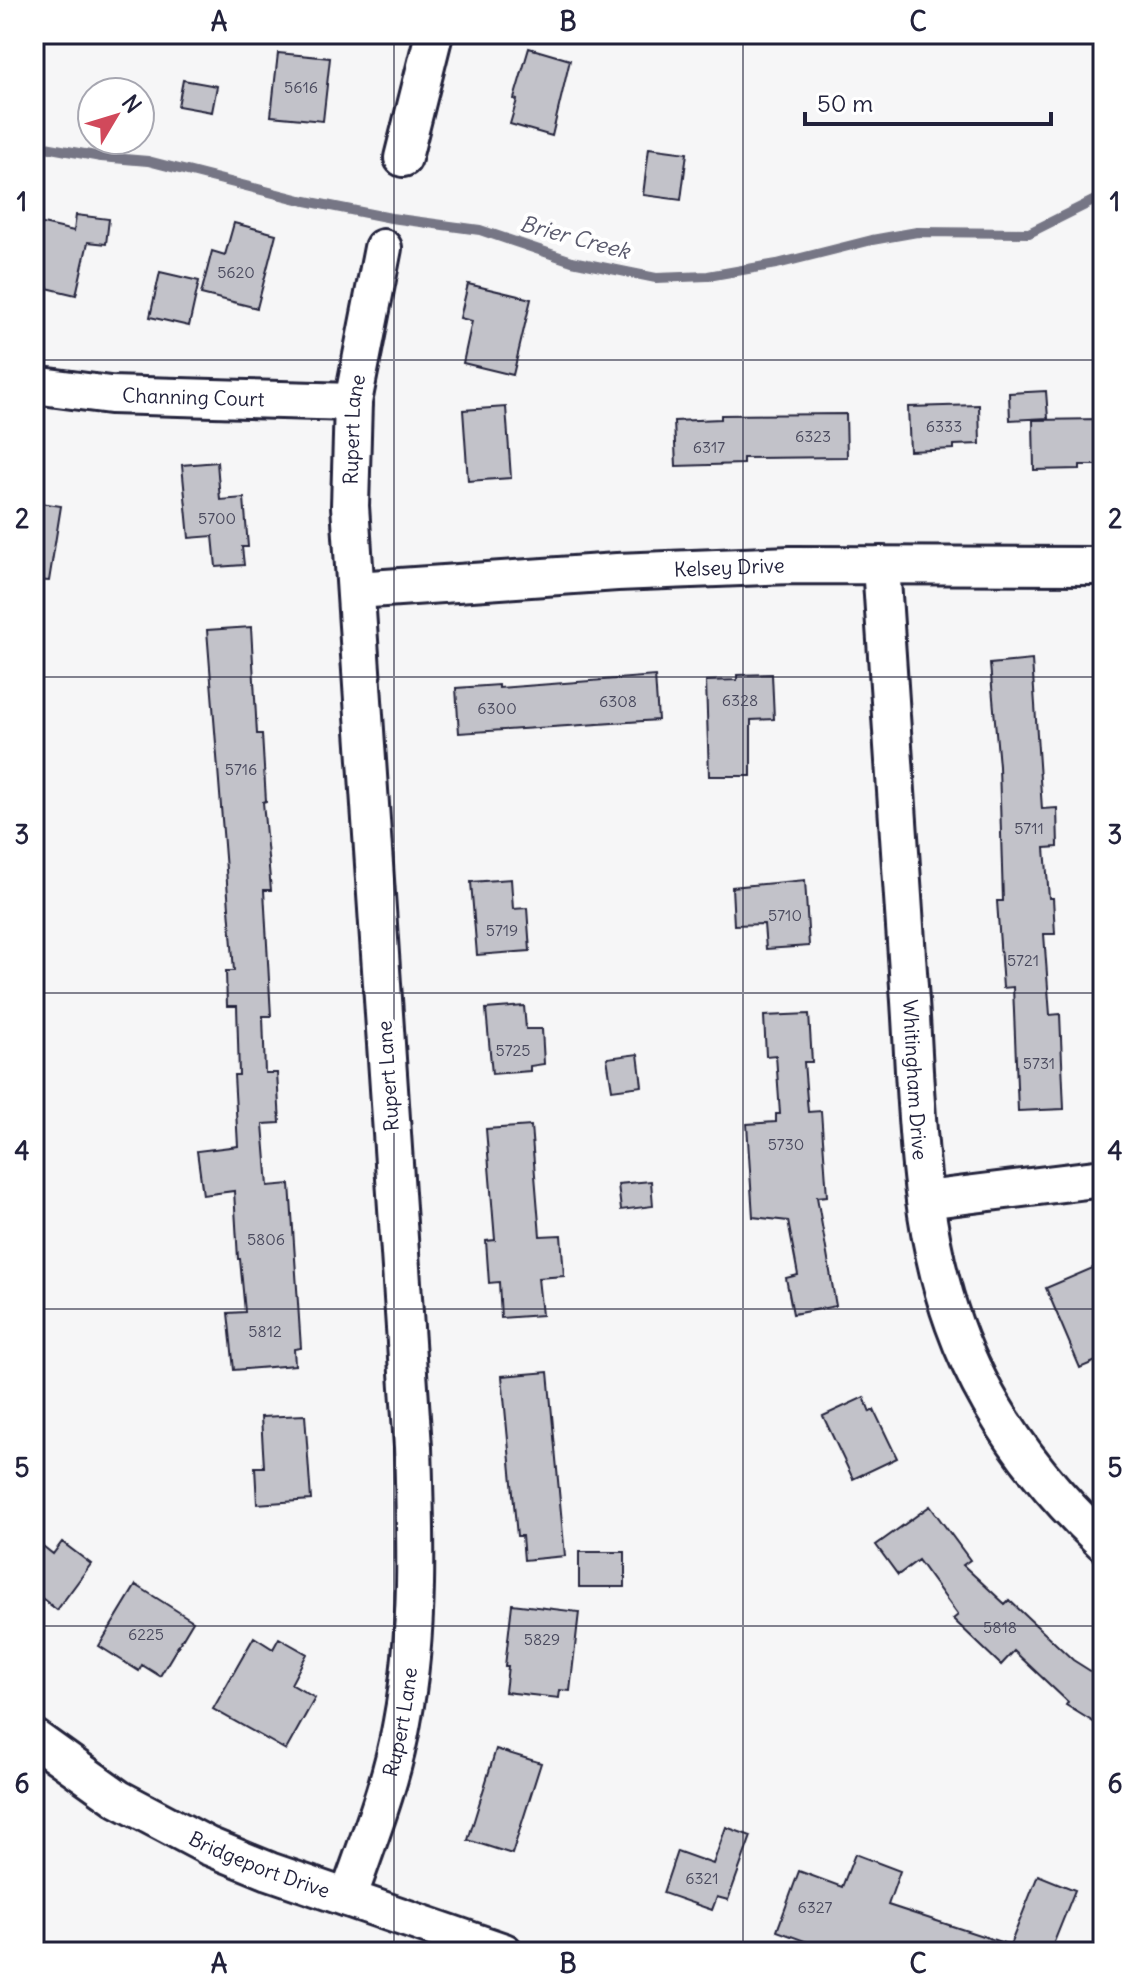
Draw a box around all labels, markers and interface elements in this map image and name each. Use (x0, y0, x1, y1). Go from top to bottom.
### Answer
text: A (211, 5, 228, 38)
text: B (559, 5, 577, 38)
text: C (909, 5, 927, 38)
north arrow (76, 76, 156, 156)
scale bar (805, 76, 1051, 126)
house number: 5616 (284, 77, 318, 97)
text: 50 m (817, 88, 873, 118)
text: N (116, 89, 147, 118)
text: 1 (17, 185, 27, 218)
text: 1 (1110, 185, 1120, 218)
water label: Brier Creek (517, 209, 634, 265)
house number: 5620 (217, 262, 255, 282)
street label: Rupert Lane (338, 372, 370, 485)
street label: Channing Court (122, 382, 265, 411)
house number: 6333 (926, 416, 962, 436)
house number: 6323 (795, 426, 831, 446)
house number: 6317 (693, 437, 725, 457)
text: 2 (15, 502, 29, 535)
text: 2 (1108, 502, 1122, 535)
house number: 5700 (198, 508, 236, 528)
street label: Kelsey Drive (674, 552, 785, 582)
house number: 6328 (722, 690, 758, 710)
house number: 6308 (599, 691, 637, 711)
house number: 6300 (477, 698, 517, 718)
house number: 5716 (225, 759, 257, 779)
text: 3 (15, 818, 29, 851)
house number: 5711 (1014, 818, 1044, 838)
text: 3 (1108, 818, 1122, 851)
house number: 5710 (768, 905, 802, 925)
house number: 5719 (486, 920, 518, 940)
house number: 5721 (1007, 950, 1039, 970)
street label: Whitingham Drive (898, 999, 933, 1161)
street label: Rupert Lane (371, 1020, 404, 1132)
house number: 5725 (495, 1040, 531, 1060)
house number: 5731 (1023, 1053, 1055, 1073)
text: 4 (14, 1134, 30, 1167)
house number: 5730 (768, 1134, 804, 1154)
text: 4 (1107, 1134, 1123, 1167)
house number: 5806 (247, 1229, 285, 1249)
house number: 5812 (248, 1321, 282, 1341)
text: 5 (15, 1451, 30, 1484)
text: 5 (1108, 1451, 1123, 1484)
house number: 5818 (983, 1617, 1017, 1637)
house number: 6225 (128, 1624, 164, 1644)
house number: 5829 (524, 1629, 560, 1649)
street label: Rupert Lane (377, 1666, 422, 1779)
text: 6 (14, 1767, 30, 1800)
text: 6 (1107, 1767, 1123, 1800)
street label: Bridgeport Drive (185, 1825, 333, 1903)
house number: 6321 (685, 1868, 719, 1888)
house number: 6327 (798, 1897, 833, 1917)
text: A (211, 1947, 228, 1980)
text: B (559, 1947, 577, 1980)
text: C (909, 1947, 927, 1980)

